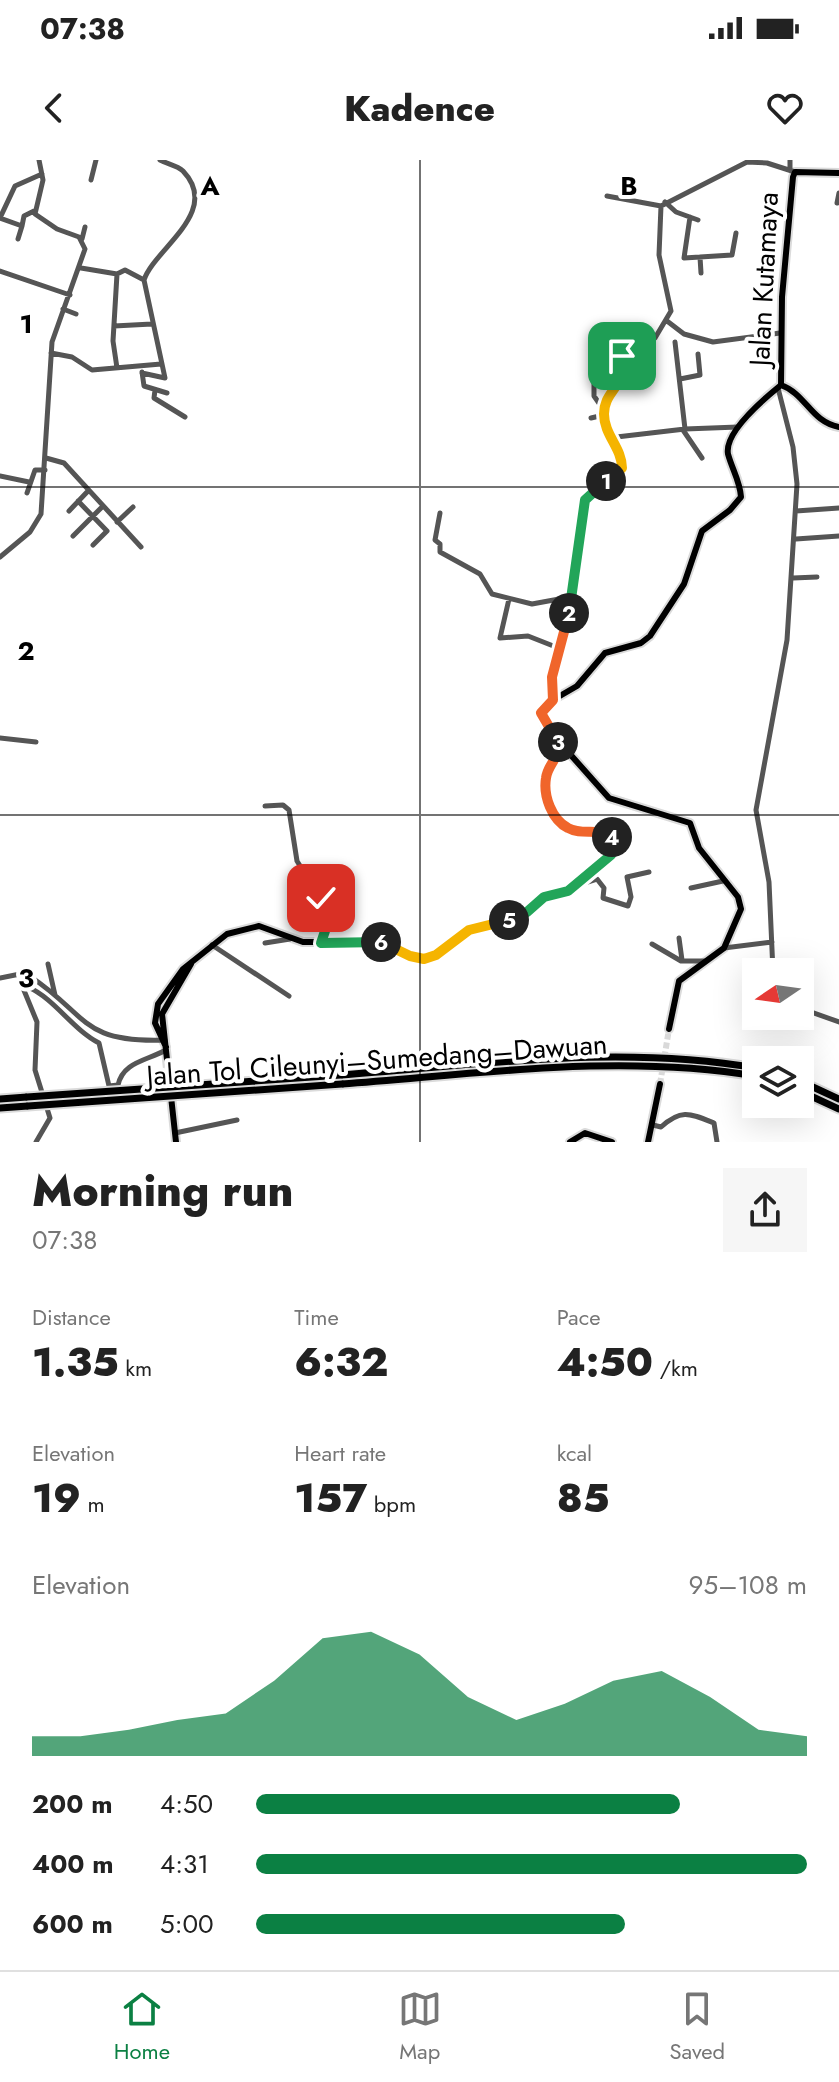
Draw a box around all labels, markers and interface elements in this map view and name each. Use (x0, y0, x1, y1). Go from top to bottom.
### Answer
text: 07:38 (40, 7, 125, 50)
text: Kadence (344, 82, 495, 134)
icon: back (32, 86, 76, 130)
icon: heart (763, 86, 807, 130)
text: A (199, 167, 220, 205)
text: B (620, 167, 638, 205)
street label: Jalan Kutamaya (739, 191, 789, 371)
text: 1 (19, 305, 33, 343)
pin (588, 322, 656, 390)
icon: arrive (600, 334, 644, 378)
pin: 1 (586, 461, 626, 501)
text: 1 (600, 465, 612, 497)
pin: 2 (549, 593, 589, 633)
text: 2 (562, 597, 576, 629)
text: 2 (17, 632, 35, 670)
pin: 3 (538, 722, 578, 762)
text: 3 (551, 726, 565, 758)
pin: 4 (592, 817, 632, 857)
text: 4 (604, 821, 620, 853)
pin (287, 864, 355, 932)
icon: check (299, 876, 343, 920)
pin: 5 (489, 900, 529, 940)
text: 5 (502, 904, 516, 936)
pin: 6 (361, 922, 401, 962)
text: 6 (374, 926, 388, 958)
north arrow (742, 958, 814, 1030)
map controls (742, 958, 814, 1118)
text: 3 (18, 959, 34, 997)
street label: Jalan Tol Cileunyi–Sumedang–Dawuan (141, 1023, 609, 1097)
button: layers (742, 1046, 814, 1118)
text: Morning run (32, 1159, 294, 1223)
button: share (723, 1168, 807, 1252)
text: 07:38 (32, 1221, 97, 1259)
text: Distance (32, 1301, 111, 1333)
text: Time (294, 1301, 339, 1333)
text: Pace (557, 1301, 600, 1333)
text: 1.35 (32, 1333, 119, 1391)
text: 6:32 (294, 1333, 388, 1391)
text: 4:50 (557, 1333, 653, 1391)
text: km (119, 1352, 152, 1384)
text: /km (653, 1352, 698, 1384)
text: Elevation (32, 1437, 115, 1469)
text: Heart rate (294, 1437, 386, 1469)
text: kcal (557, 1437, 592, 1469)
text: 19 (32, 1469, 81, 1527)
text: 157 (294, 1469, 367, 1527)
text: 85 (557, 1469, 609, 1527)
text: m (81, 1488, 105, 1520)
text: bpm (367, 1488, 416, 1520)
text: Elevation (32, 1566, 130, 1604)
text: 95–108 m (689, 1566, 807, 1604)
text: 200 m (32, 1785, 113, 1823)
text: 4:50 (160, 1785, 213, 1823)
text: 400 m (32, 1845, 114, 1883)
text: 4:31 (160, 1845, 209, 1883)
text: 600 m (32, 1905, 113, 1943)
text: 5:00 (160, 1905, 214, 1943)
tab: Home (114, 1987, 170, 2067)
tab: Map (398, 1987, 442, 2067)
tab: Saved (669, 1987, 725, 2067)

